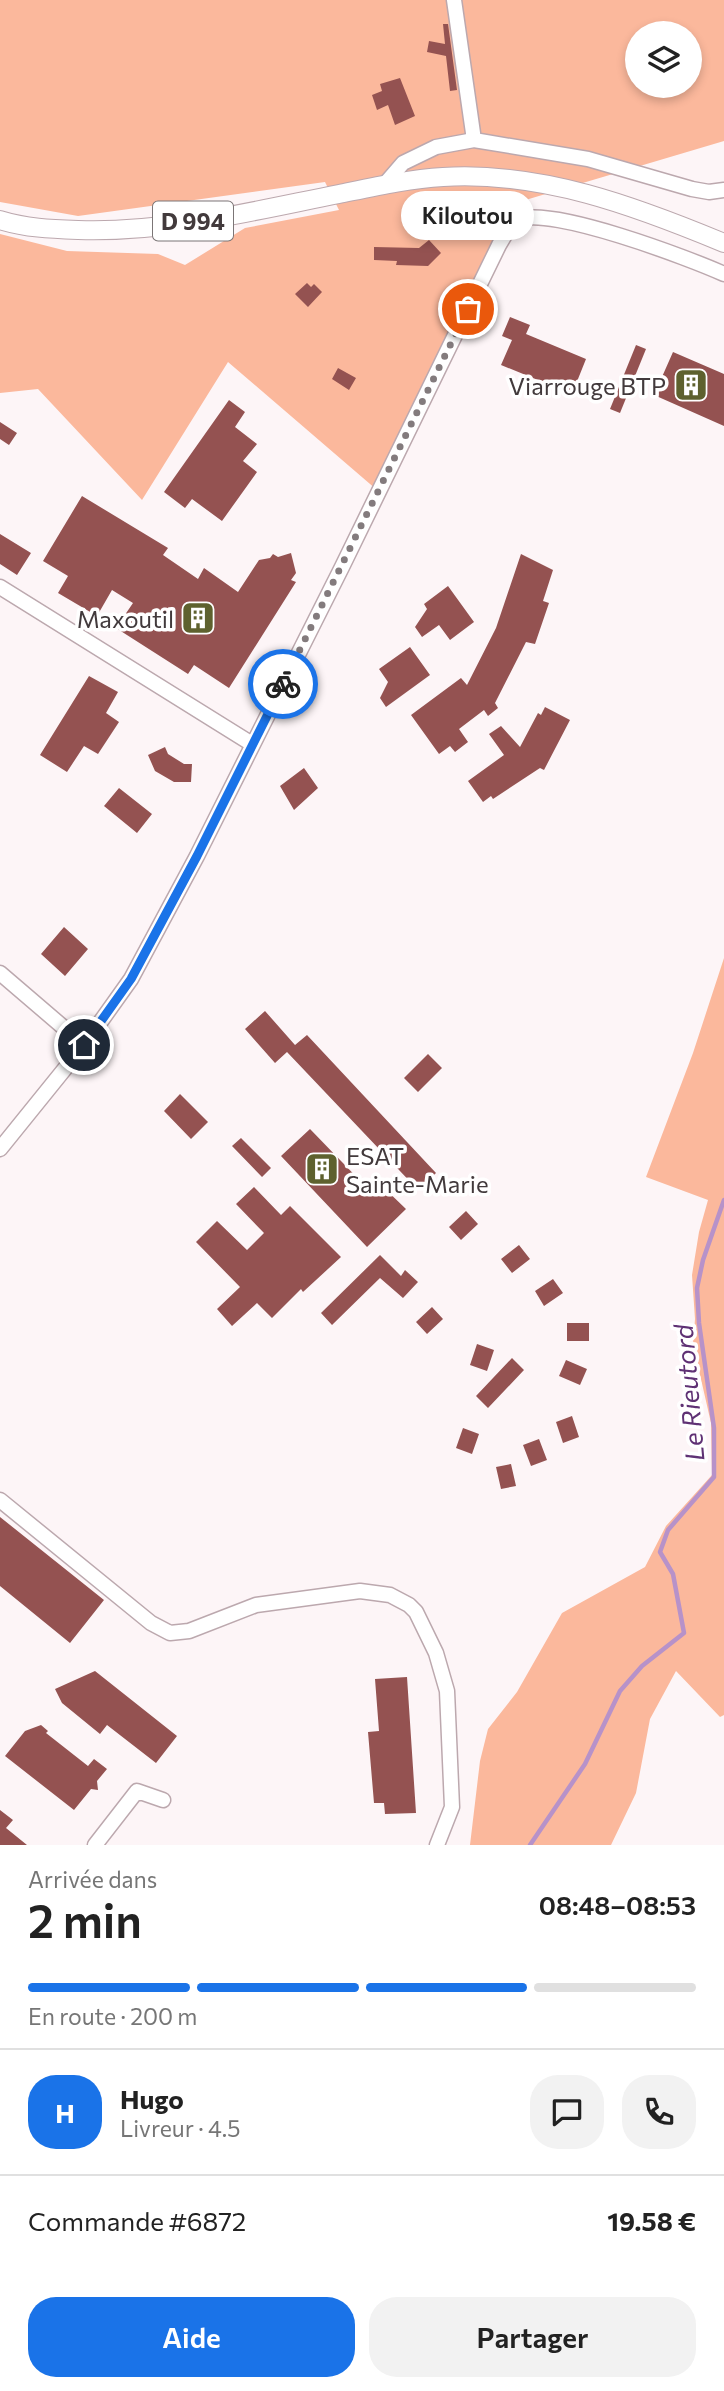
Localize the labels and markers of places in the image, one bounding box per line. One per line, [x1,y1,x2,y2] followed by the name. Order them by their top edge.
[402,190,534,239] callout: Kiloutou
[438,279,498,339] pin
[672,366,710,404] building icon: Viarrouge BTP
[509,371,666,400] place label: Viarrouge BTP
[179,599,217,637] building icon: Maxoutil
[77,604,174,633] place label: Maxoutil
[54,1015,114,1075] pin
[346,1141,489,1198] place label: ESAT Sainte-Marie
[303,1150,341,1188] building icon: ESAT Sainte-Marie

